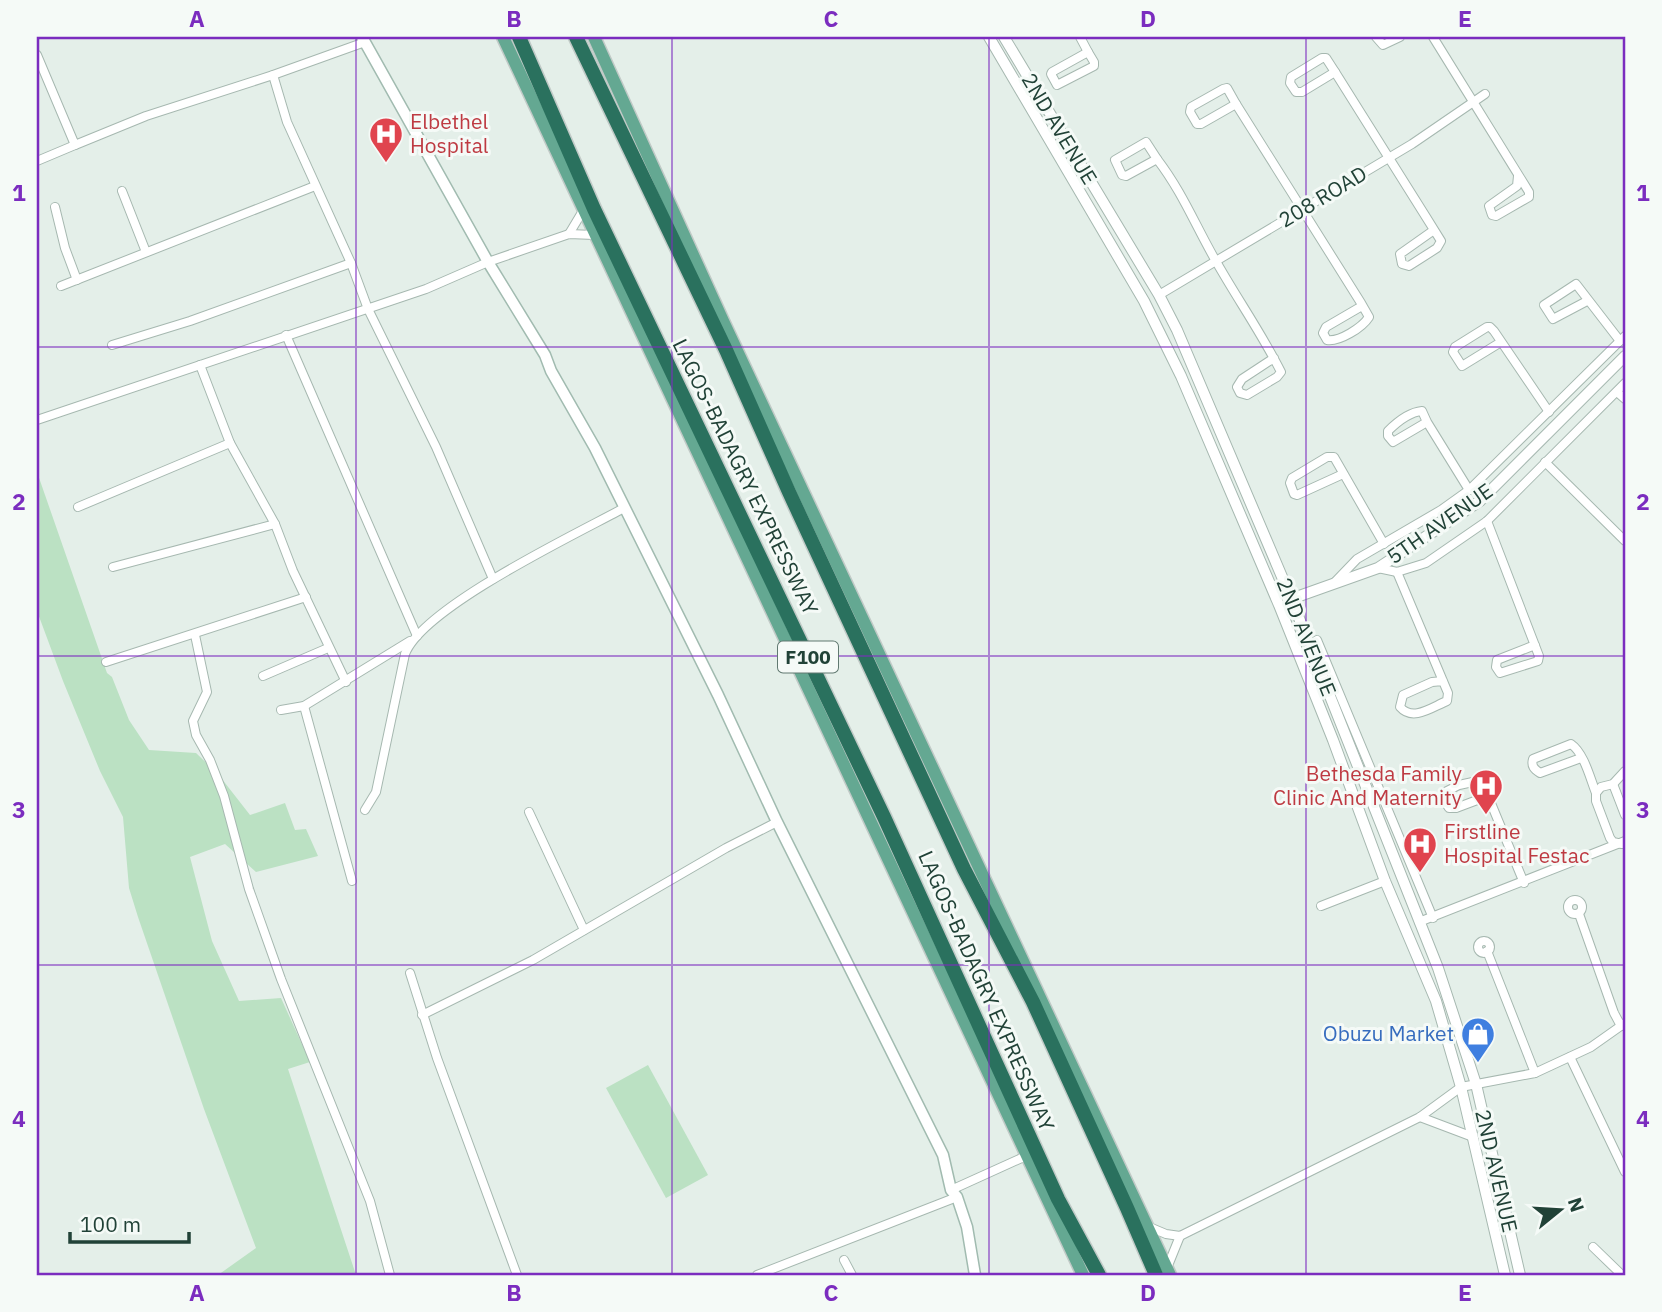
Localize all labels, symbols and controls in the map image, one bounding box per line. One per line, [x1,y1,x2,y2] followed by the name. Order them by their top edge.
[189,3,205,33] text: A
[506,3,522,33] text: B
[824,3,839,33] text: C
[1140,3,1156,33] text: D
[1458,3,1472,33] text: E
[1016,68,1104,189] street label: 2ND AVENUE
[410,107,489,159] place label: Elbethel Hospital
[367,115,405,164] hospital icon: Elbethel Hospital
[1273,159,1372,233] street label: 208 ROAD
[12,177,26,207] text: 1
[1636,177,1650,207] text: 1
[667,334,825,620] street label: LAGOS-BADAGRY EXPRESSWAY
[1381,476,1498,570] street label: 5TH AVENUE
[12,486,26,516] text: 2
[1636,486,1650,516] text: 2
[1270,573,1343,700] street label: 2ND AVENUE
[778,642,838,672] road number: F100
[1273,759,1463,811] place label: Bethesda Family Clinic And Maternity
[1467,767,1505,816] hospital icon: Bethesda Family Clinic And Maternity
[12,794,26,824] text: 3
[1636,794,1650,824] text: 3
[1444,817,1590,869] place label: Firstline Hospital Festac
[1401,825,1439,874] hospital icon: Firstline Hospital Festac
[912,846,1062,1136] street label: LAGOS-BADAGRY EXPRESSWAY
[1459,1015,1497,1064] shop icon: Obuzu Market
[1323,1019,1454,1047] place label: Obuzu Market
[12,1103,26,1133] text: 4
[1636,1103,1650,1133] text: 4
[1469,1106,1525,1235] street label: 2ND AVENUE
[1526,1176,1596,1246] north arrow
[1563,1194,1590,1215] text: N
[70,1200,189,1244] scale bar
[80,1210,141,1238] text: 100 m
[189,1277,205,1307] text: A
[506,1277,522,1307] text: B
[824,1277,839,1307] text: C
[1140,1277,1156,1307] text: D
[1458,1277,1472,1307] text: E

